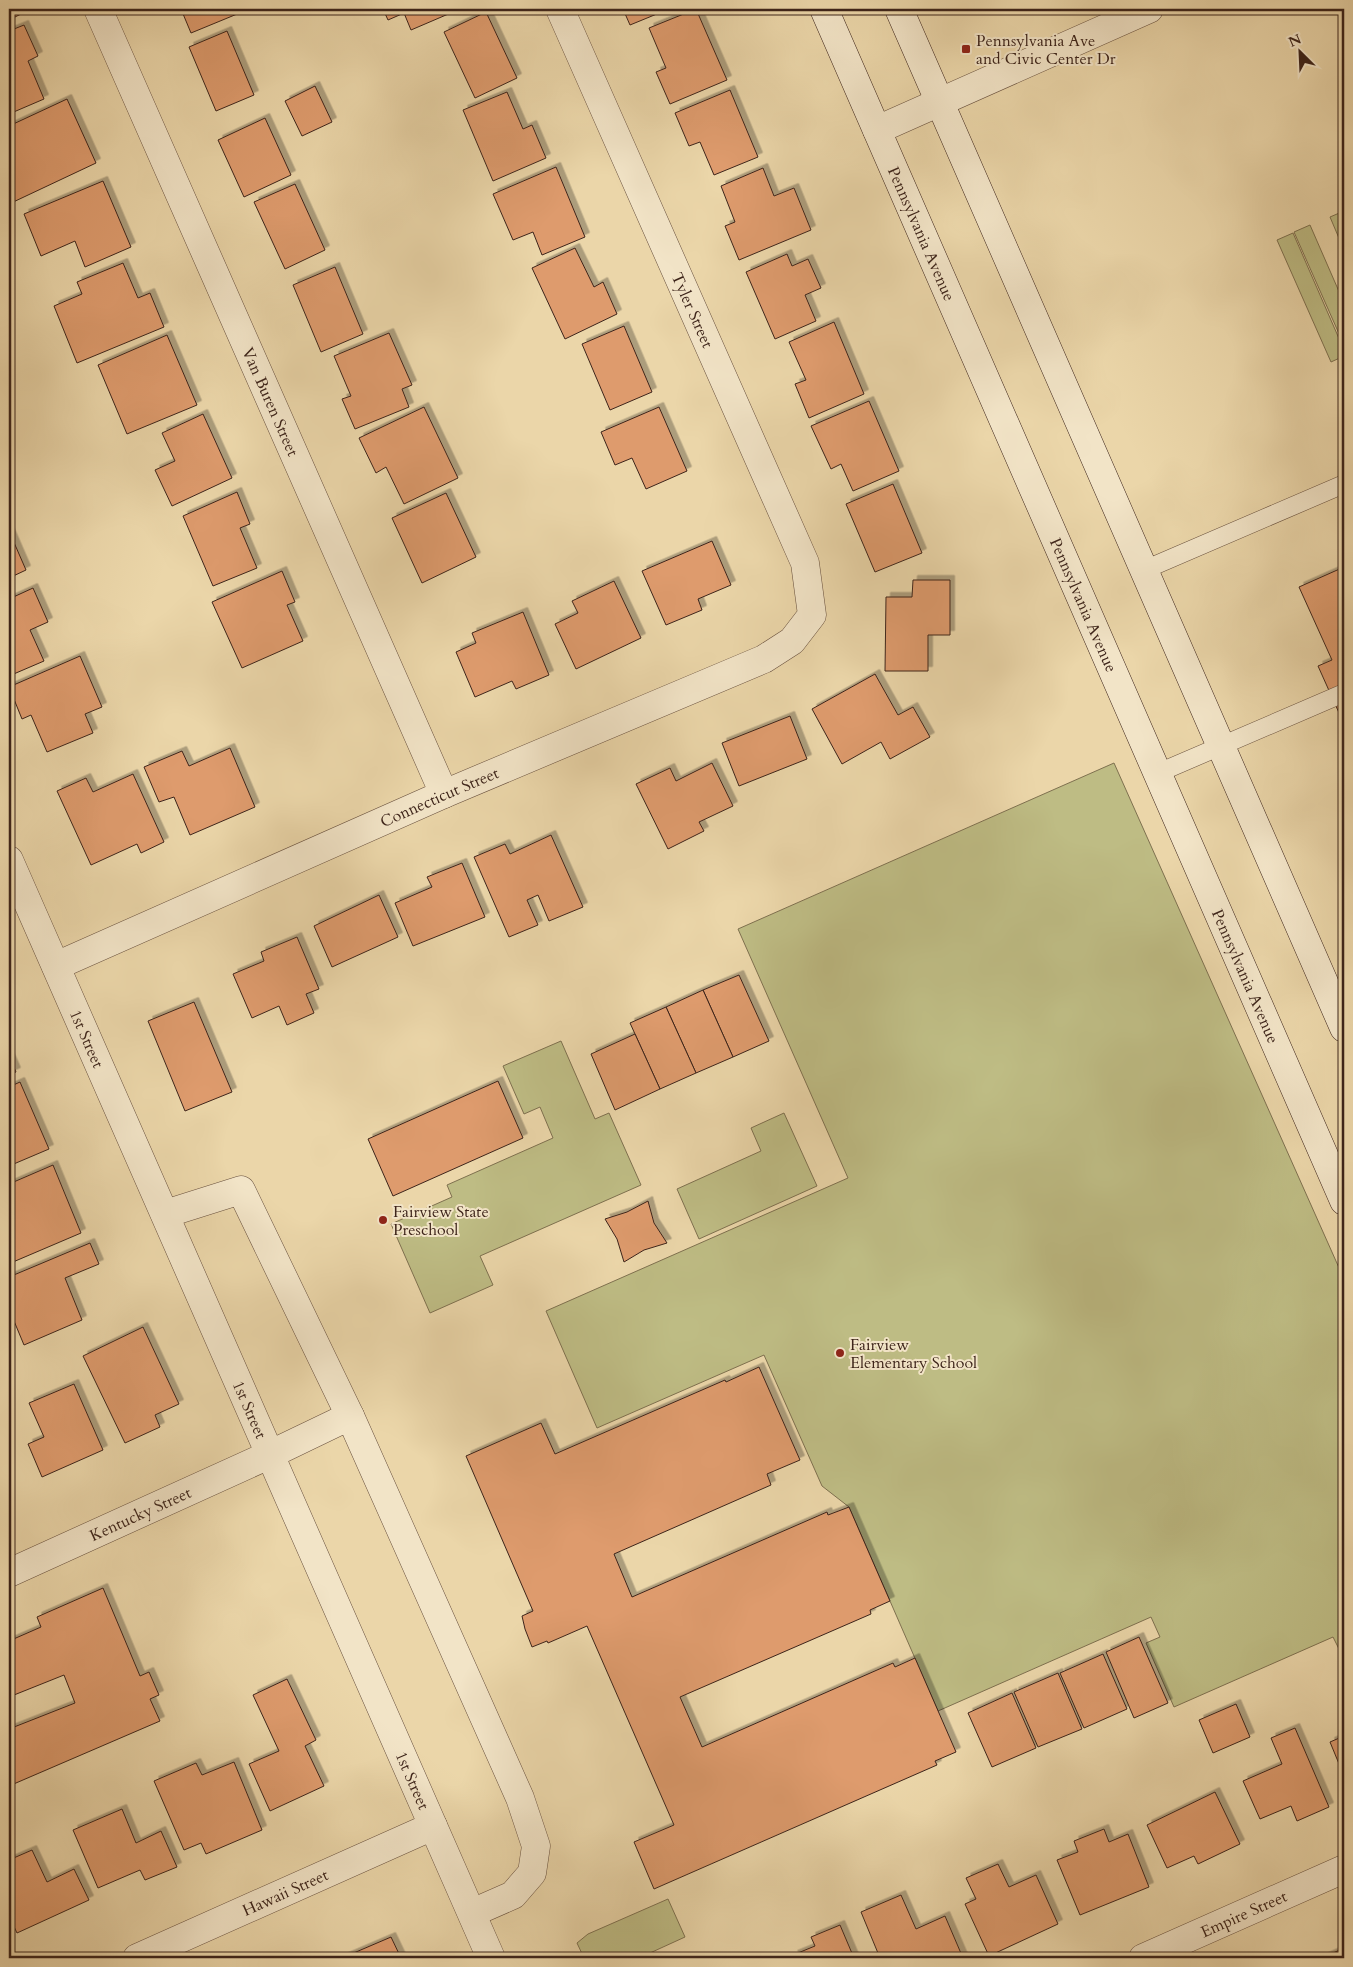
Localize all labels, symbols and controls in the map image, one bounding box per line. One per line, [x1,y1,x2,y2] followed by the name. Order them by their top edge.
[1276,28,1326,78] north arrow
[1285,29,1304,52] text: N
[976,30,1116,70] place label: Pennsylvania Ave and Civic Center Dr
[960,43,972,55] marker: Pennsylvania Ave and Civic Center Dr
[882,163,960,305] street label: Pennsylvania Avenue
[666,269,718,351] street label: Tyler Street
[237,344,304,460] street label: Van Buren Street
[1044,535,1122,676] street label: Pennsylvania Avenue
[377,762,502,833] street label: Connecticut Street
[1206,906,1284,1047] street label: Pennsylvania Avenue
[64,1006,109,1072] street label: 1st Street
[393,1201,489,1241] place label: Fairview State Preschool
[377,1214,389,1226] marker: Fairview State Preschool
[850,1334,977,1374] place label: Fairview Elementary School
[834,1347,846,1359] marker: Fairview Elementary School
[227,1377,272,1442] street label: 1st Street
[86,1482,195,1547] street label: Kentucky Street
[390,1748,434,1813] street label: 1st Street
[239,1864,332,1922] street label: Hawaii Street
[1197,1886,1291,1943] street label: Empire Street

